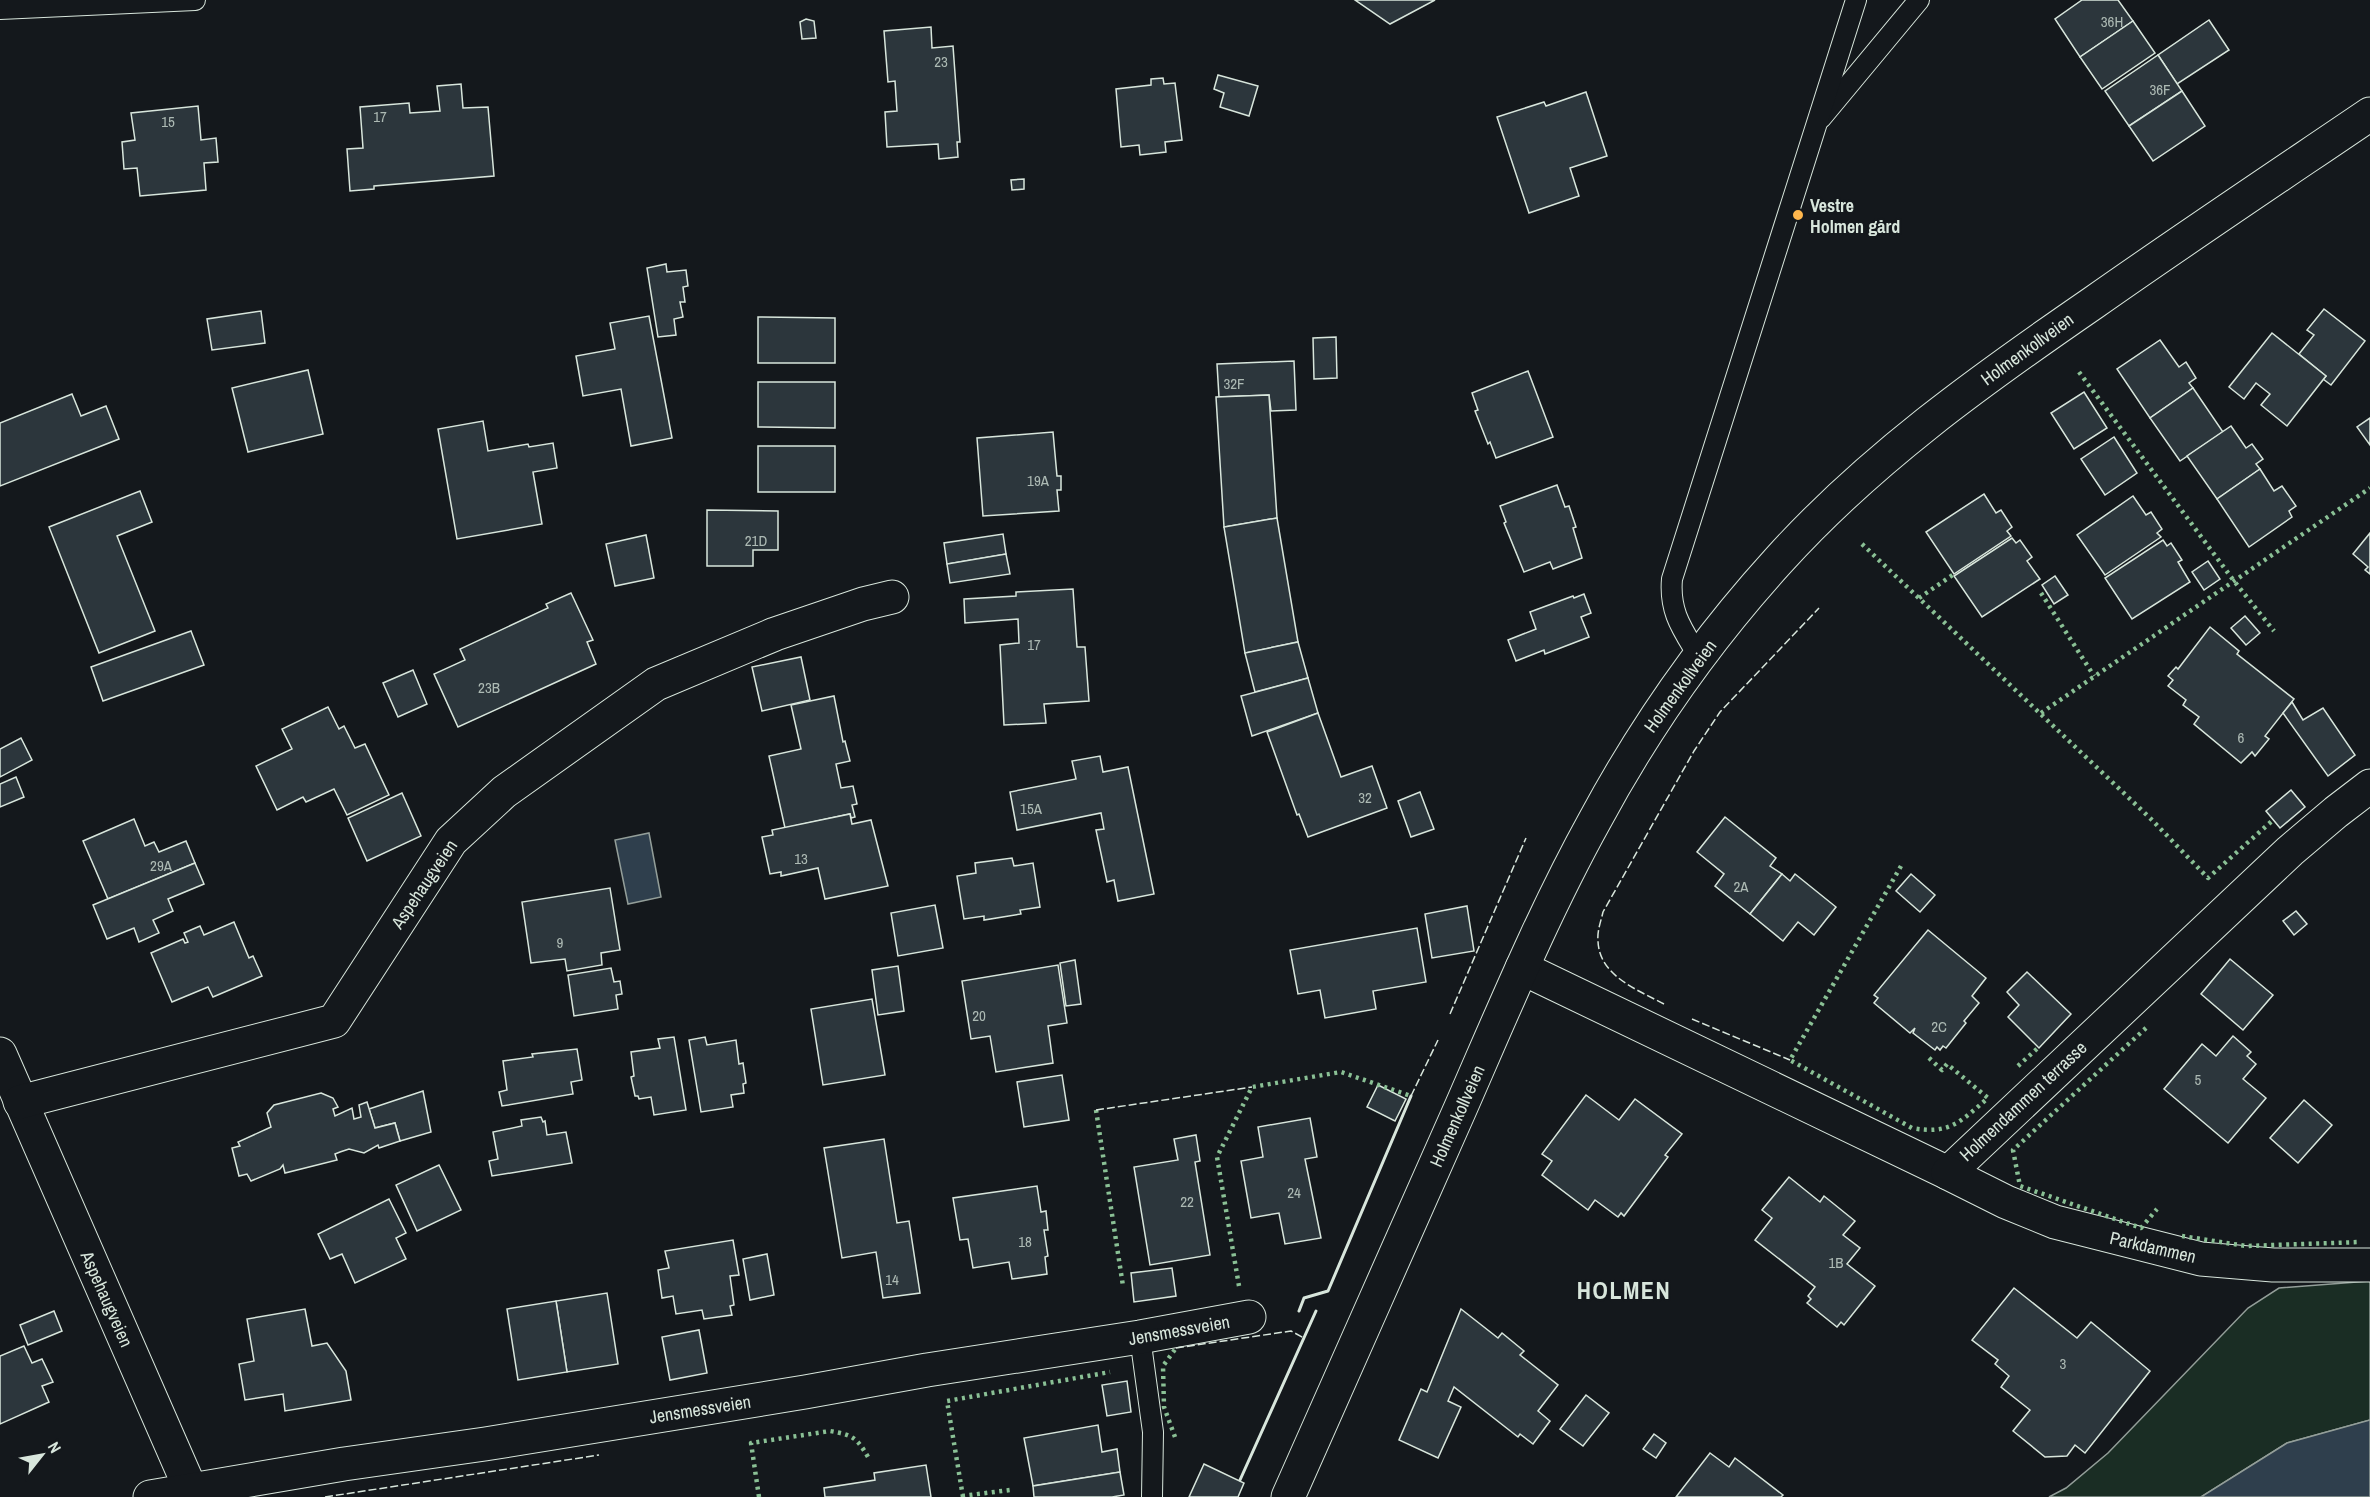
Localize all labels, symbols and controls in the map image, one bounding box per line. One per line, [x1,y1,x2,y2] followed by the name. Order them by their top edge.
[2101,11,2123,32] house number: 36H
[934,51,948,72] house number: 23
[2149,79,2171,100] house number: 36F
[373,106,387,127] house number: 17
[161,111,175,132] house number: 15
[1810,193,1900,239] place label: Vestre Holmen gård
[1791,208,1805,222] marker: Vestre Holmen gård
[1976,307,2078,391] street label: Holmenkollveien
[1223,373,1245,394] house number: 32F
[1027,470,1050,491] house number: 19A
[745,530,767,551] house number: 21D
[1027,634,1041,655] house number: 17
[1638,635,1722,737] street label: Holmenkollveien
[478,677,500,698] house number: 23B
[2238,727,2245,748] house number: 6
[1358,787,1372,808] house number: 32
[1020,798,1043,819] house number: 15A
[384,834,463,934] street label: Aspehaugveien
[794,848,808,869] house number: 13
[150,855,173,876] house number: 29A
[1733,876,1749,897] house number: 2A
[557,932,564,953] house number: 9
[972,1005,986,1026] house number: 20
[1931,1016,1947,1037] house number: 2C
[1954,1035,2092,1167] street label: Holmendammen terrasse
[1423,1061,1491,1171] street label: Holmenkollveien
[2195,1069,2202,1090] house number: 5
[1287,1182,1301,1203] house number: 24
[1180,1191,1194,1212] house number: 22
[2107,1225,2199,1269] street label: Parkdammen
[1018,1231,1032,1252] house number: 18
[74,1246,139,1351] street label: Aspehaugveien
[1828,1252,1844,1273] house number: 1B
[885,1269,899,1290] house number: 14
[1577,1274,1671,1306] district label: HOLMEN
[1126,1309,1232,1351] street label: Jensmessveien
[2060,1353,2067,1374] house number: 3
[647,1389,753,1429] street label: Jensmessveien
[12,1425,72,1485] north arrow
[43,1438,67,1457] text: N

